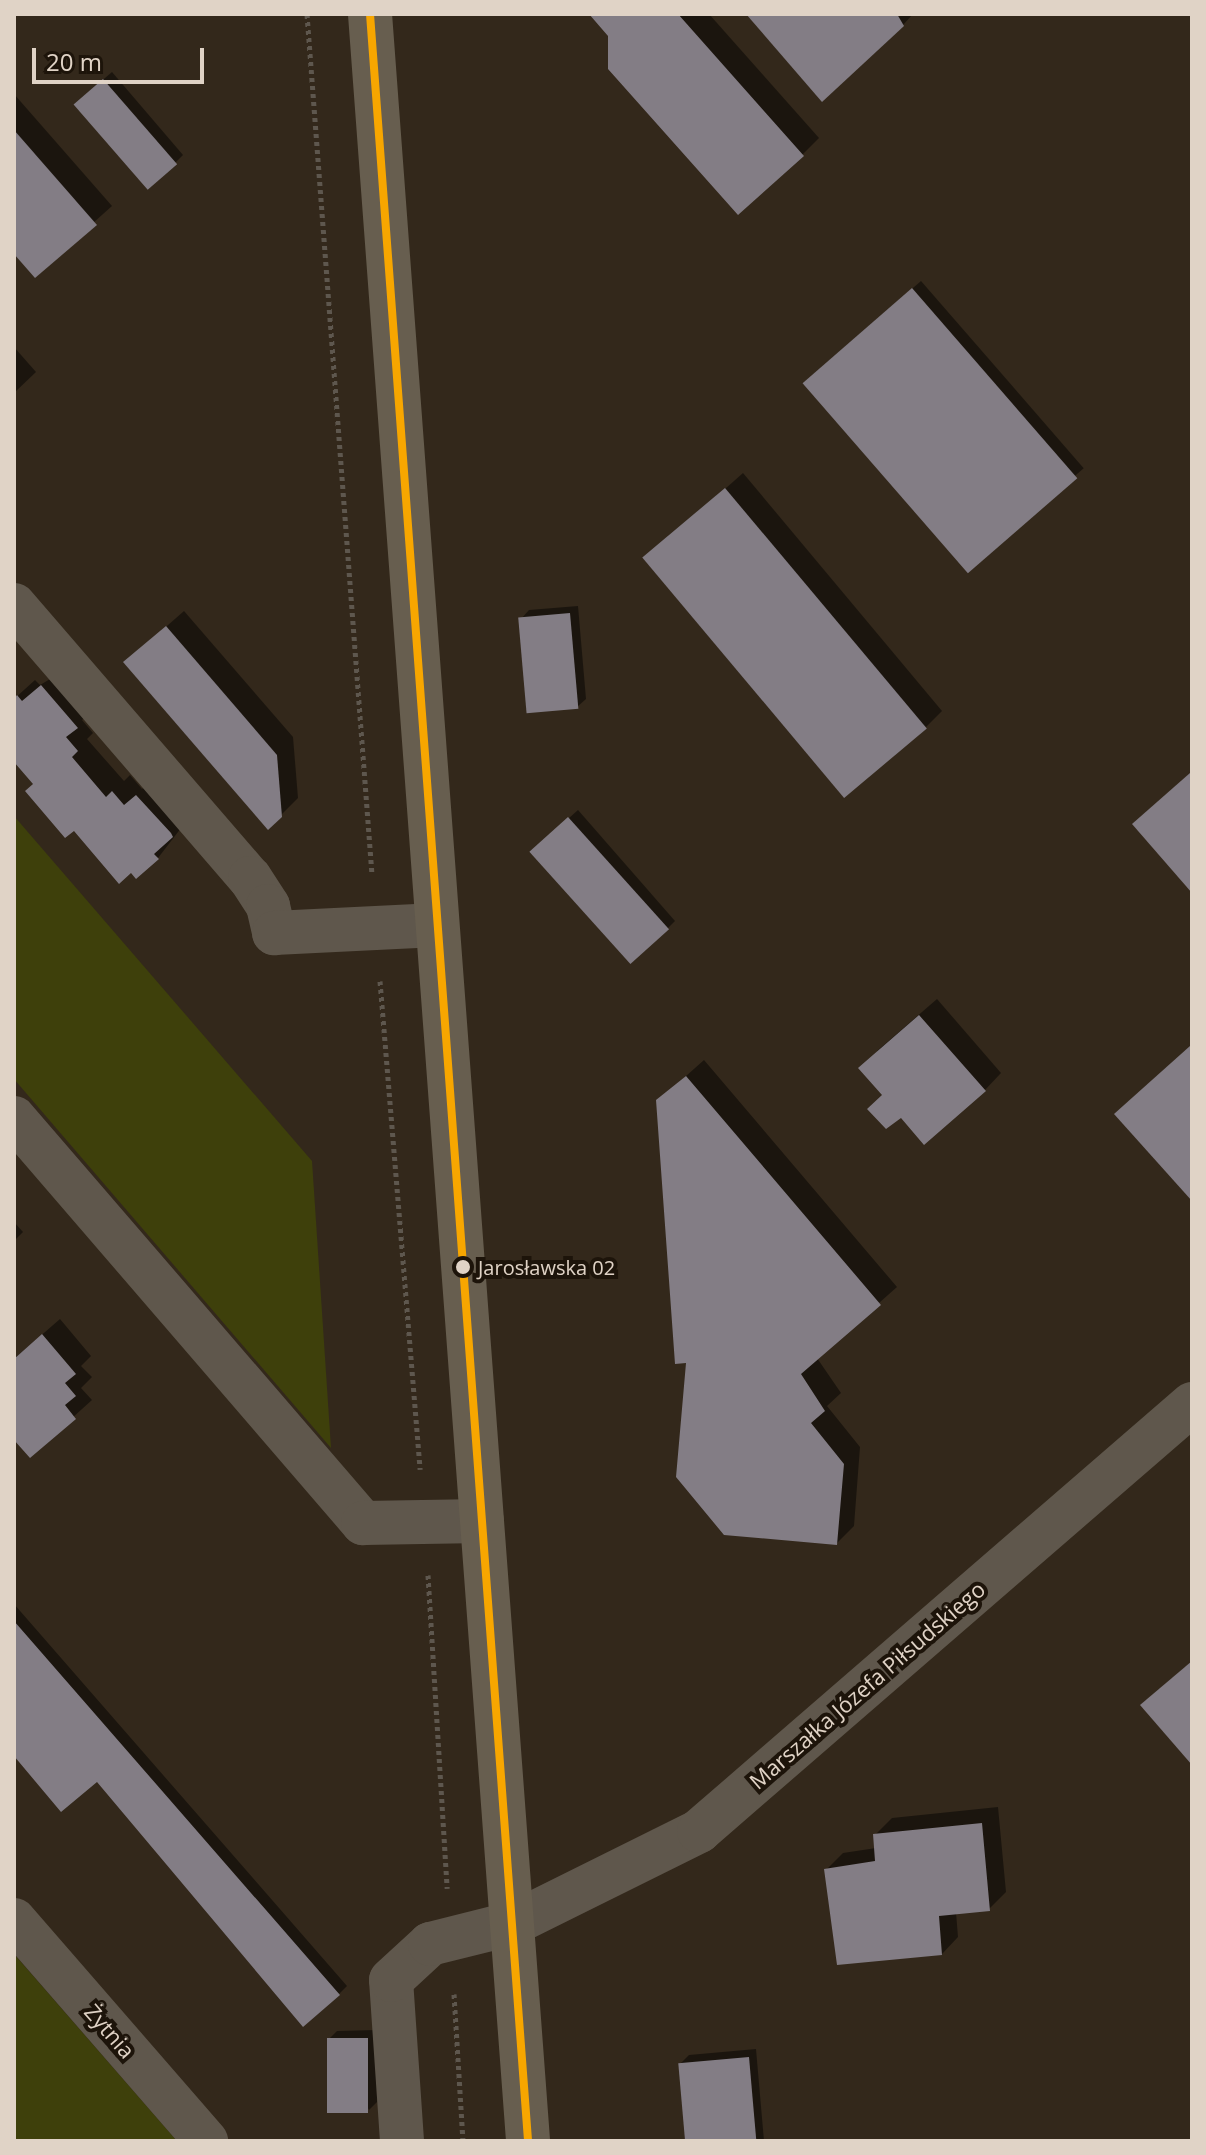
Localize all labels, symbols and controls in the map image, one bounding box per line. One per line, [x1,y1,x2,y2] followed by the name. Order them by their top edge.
[36,32,208,82] scale bar
[46,45,102,78] text: 20 m
[478,1255,615,1279] place label: Jarosławska 02
[455,1259,471,1275] marker: Jarosławska 02
[744,1576,990,1794] street label: Marszałka Józefa Piłsudskiego
[79,1999,141,2063] street label: Żytnia

